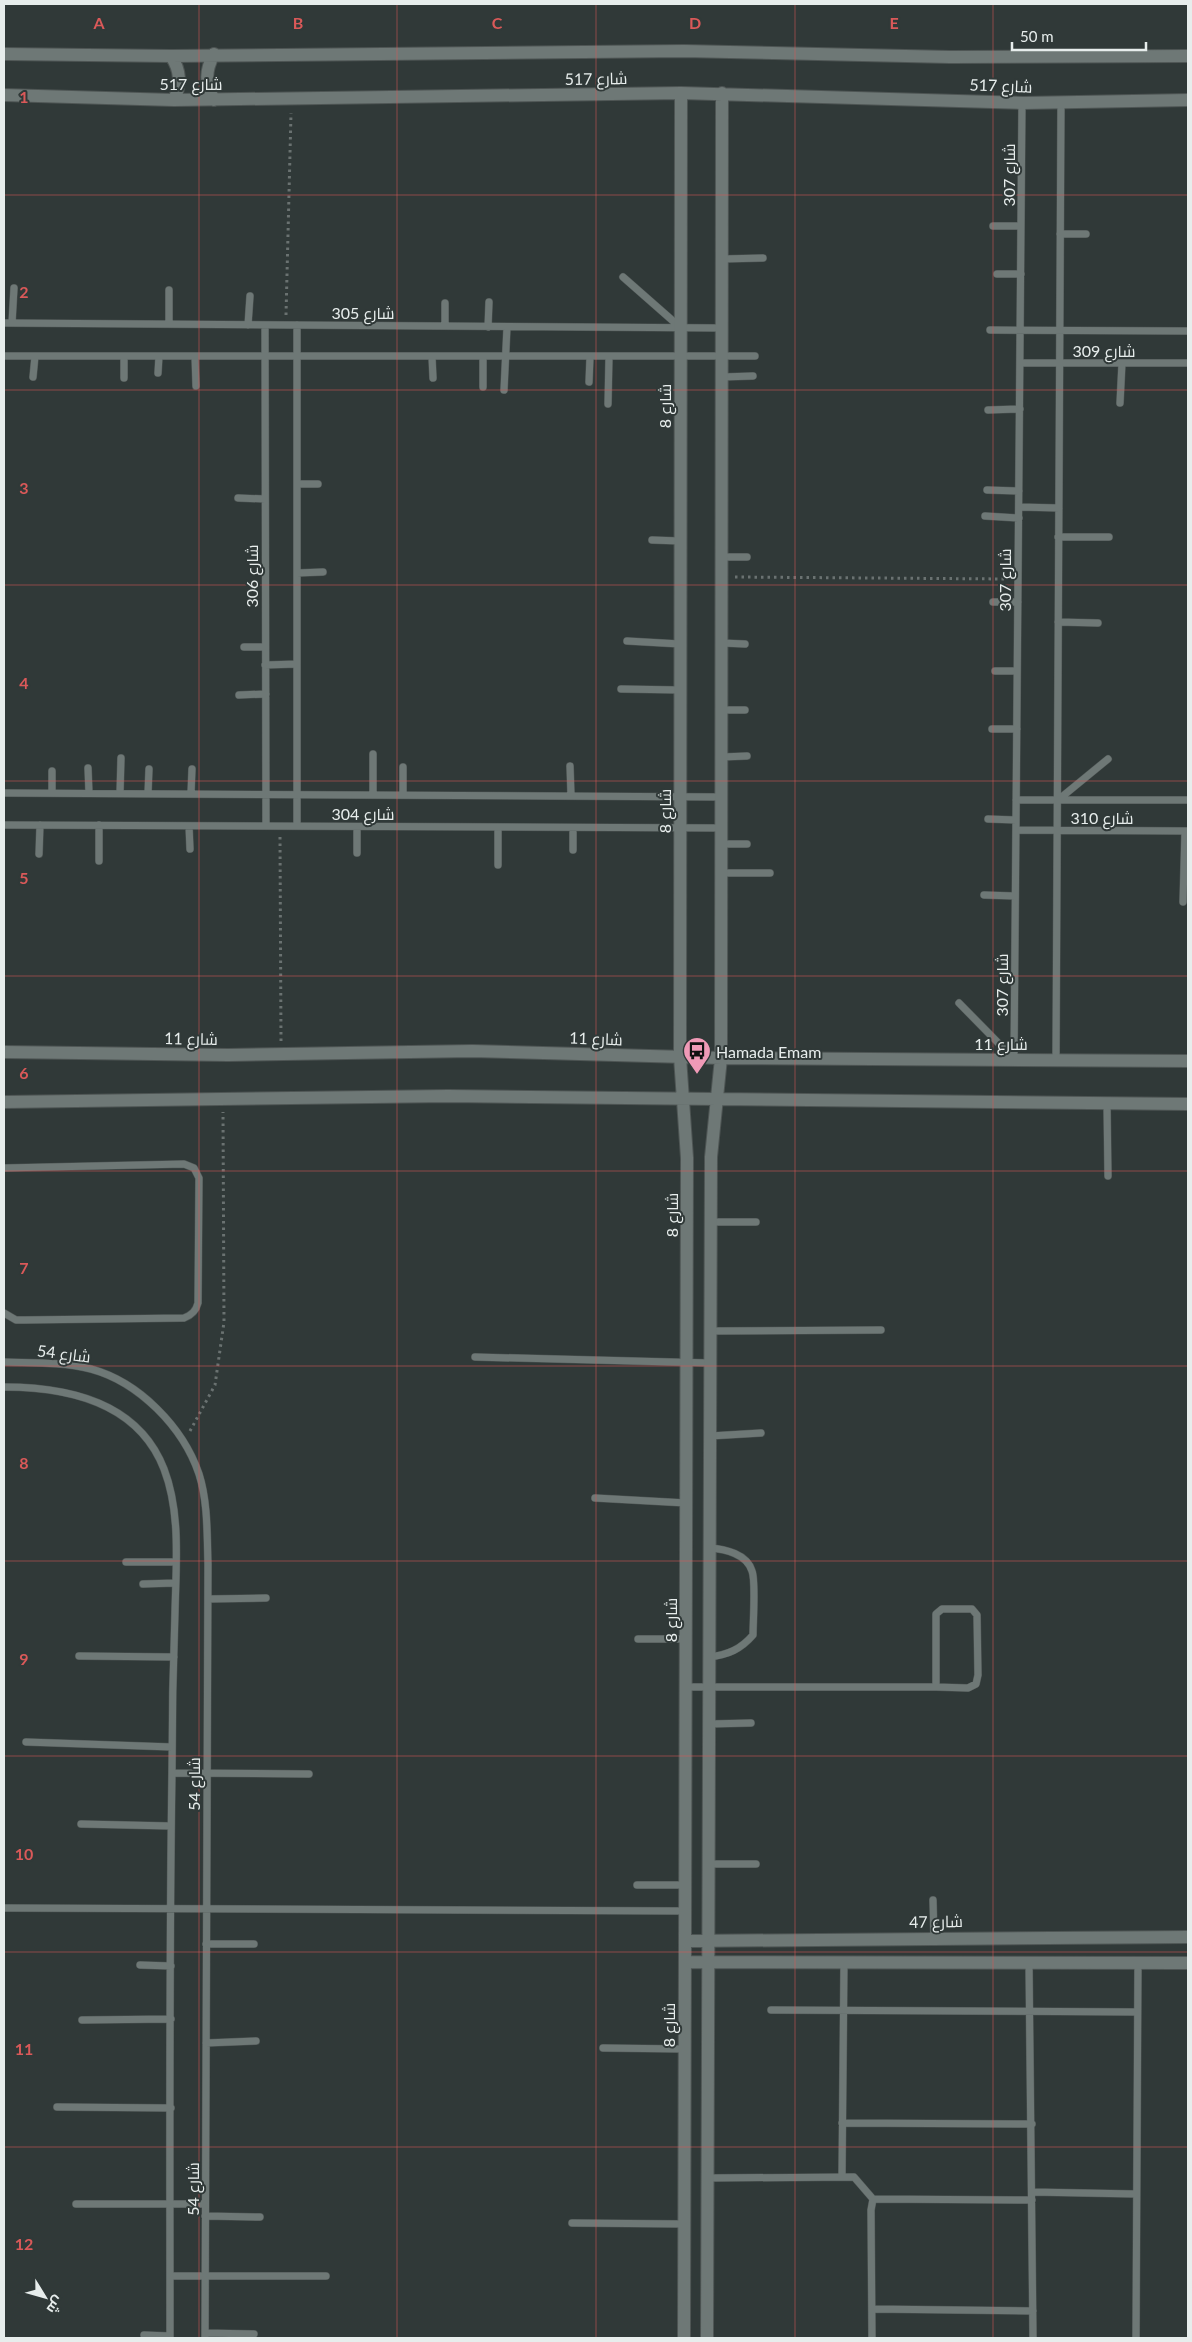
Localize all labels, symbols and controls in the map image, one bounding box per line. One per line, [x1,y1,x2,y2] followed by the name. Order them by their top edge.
[92,13,105,32] text: A
[293,13,303,32] text: B
[492,13,503,32] text: C
[689,13,701,32] text: D
[889,13,899,32] text: E
[1012,20,1146,52] scale bar
[1020,27,1054,45] text: 50 m
[564,68,628,91] street label: شارع 517
[160,74,222,96] street label: شارع 517
[969,74,1033,99] street label: شارع 517
[19,87,29,106] text: 1
[999,144,1021,206] street label: شارع 307
[19,282,29,301] text: 2
[332,303,394,325] street label: شارع 305
[1073,341,1135,363] street label: شارع 309
[655,384,677,428] street label: شارع 8
[19,478,29,497] text: 3
[242,545,264,607] street label: شارع 306
[995,549,1017,611] street label: شارع 307
[19,673,29,692] text: 4
[655,789,677,833] street label: شارع 8
[332,804,394,826] street label: شارع 304
[1071,808,1133,830] street label: شارع 310
[19,868,29,887] text: 5
[992,954,1014,1016] street label: شارع 307
[164,1028,218,1051] street label: شارع 11
[569,1028,623,1051] street label: شارع 11
[974,1034,1028,1056] street label: شارع 11
[682,1036,712,1075] bus stop icon: Hamada Emam
[716,1042,821,1061] place label: Hamada Emam
[19,1063,29,1082] text: 6
[662,1193,684,1237] street label: شارع 8
[19,1258,29,1277] text: 7
[36,1340,92,1369] street label: شارع 54
[19,1453,29,1472] text: 8
[661,1598,683,1642] street label: شارع 8
[19,1649,29,1668] text: 9
[184,1757,206,1811] street label: شارع 54
[15,1844,33,1863] text: 10
[909,1911,963,1934] street label: شارع 47
[659,2003,681,2047] street label: شارع 8
[15,2039,33,2058] text: 11
[183,2162,205,2216] street label: شارع 54
[15,2234,33,2253] text: 12
[20,2272,70,2322] north arrow
[43,2292,68,2317] text: ش

